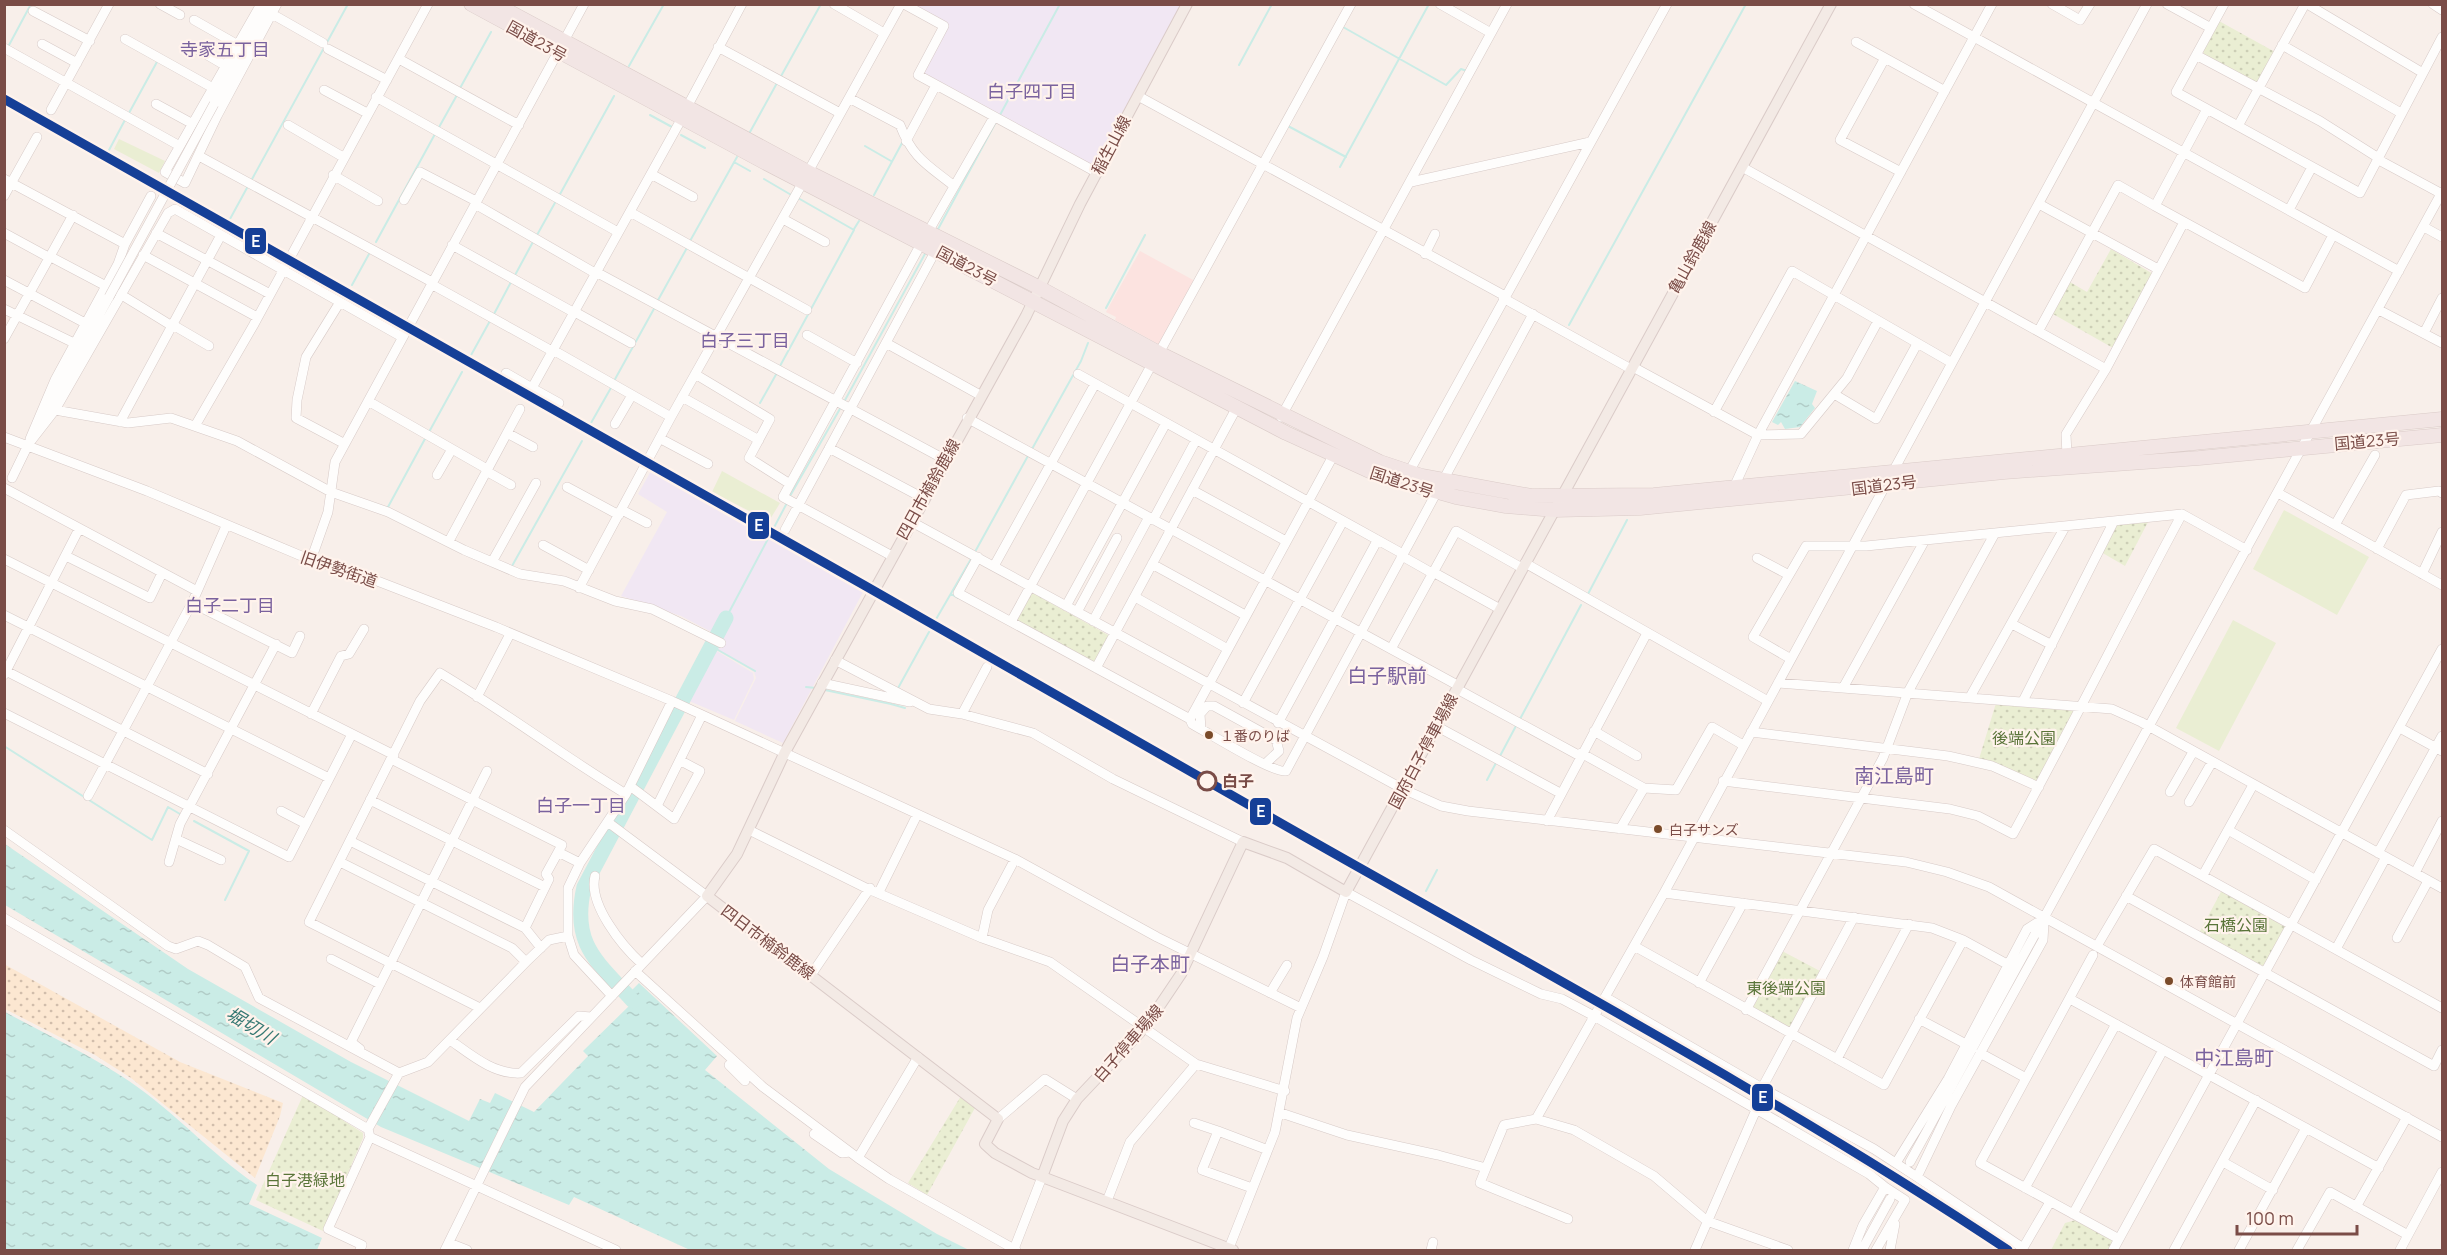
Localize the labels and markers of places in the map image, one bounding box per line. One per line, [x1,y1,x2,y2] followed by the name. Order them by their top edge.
[1220,726,1290,745] place label: １番のりば
[1203,729,1215,741] marker: １番のりば
[1222,770,1254,792] place label: 白子
[1197,771,1217,791] marker: 白子
[1669,820,1739,839] place label: 白子サンズ
[1652,823,1664,835] marker: 白子サンズ
[2180,972,2236,991] place label: 体育館前
[2163,975,2175,987] marker: 体育館前

